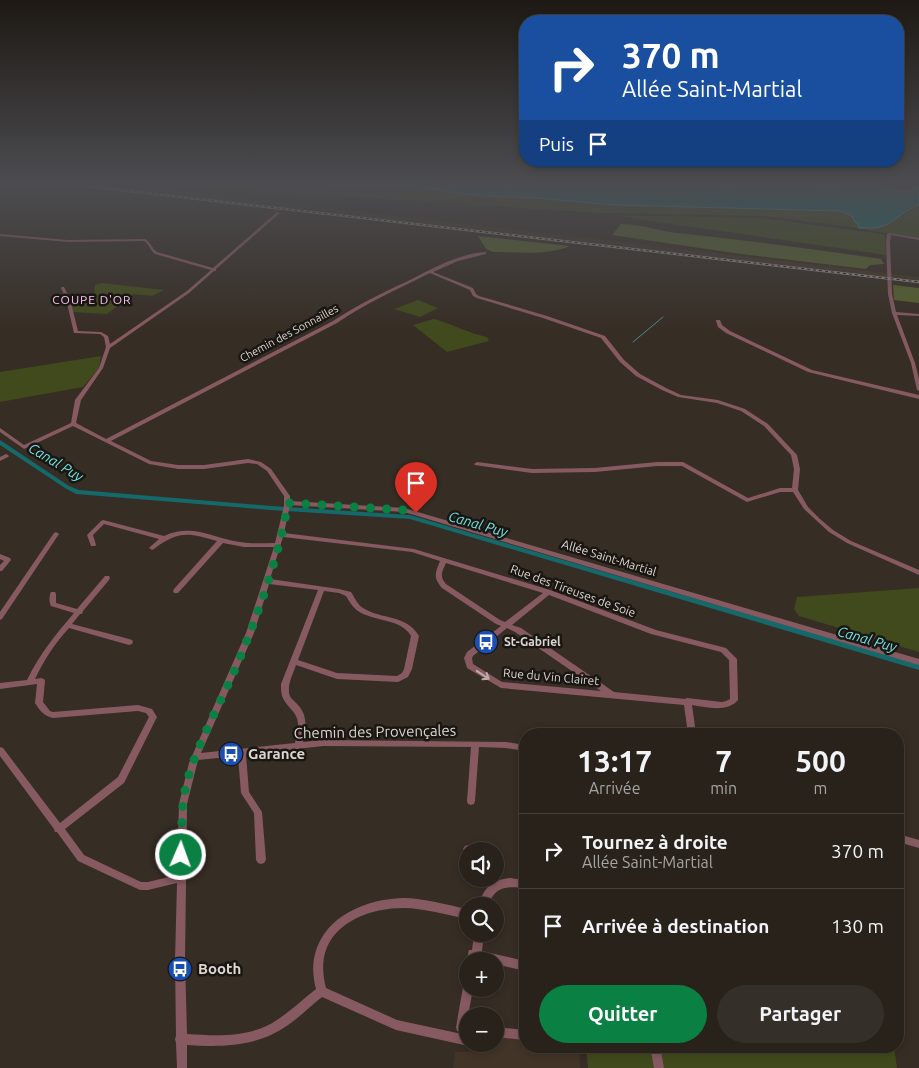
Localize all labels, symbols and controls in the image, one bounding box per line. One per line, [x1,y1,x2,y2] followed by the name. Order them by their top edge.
[539,35,604,100] icon: right
[622,35,720,75] text: 370 m
[622,76,802,101] text: Allée Saint-Martial
[584,130,612,158] icon: arrive
[539,133,574,155] text: Puis
[52,293,132,306] district label: COUPE D'OR
[238,302,340,364] street label: Chemin des Sonnailles
[26,439,87,485] water label: Canal Puy
[395,462,437,513] pin
[402,469,430,497] icon: arrive
[447,508,510,540] water label: Canal Puy
[560,537,658,578] street label: Allée Saint-Martial
[509,562,638,619] street label: Rue des Tireuses de Soie
[836,623,899,655] water label: Canal Puy
[473,629,499,655] bus stop icon: St-Gabriel
[504,635,561,648] place label: St-Gabriel
[502,666,600,687] street label: Rue du Vin Clairet
[476,671,490,681] one-way arrow
[294,722,456,741] street label: Chemin des Provençales
[218,741,244,767] bus stop icon: Garance
[577,744,652,778] text: 13:17
[715,744,732,778] text: 7
[795,744,846,778] text: 500
[248,745,305,762] place label: Garance
[589,779,641,797] text: Arrivée
[710,779,737,797] text: min
[814,779,827,797] text: m
[154,828,206,880] position arrow
[582,831,728,853] text: Tournez à droite
[539,837,567,865] icon: right
[831,840,884,862] text: 370 m
[459,842,504,1052] map controls
[459,842,504,887] button: sound
[582,853,713,871] text: Allée Saint-Martial
[459,897,504,942] button: search
[539,912,567,940] icon: arrive
[582,915,769,937] text: Arrivée à destination
[831,915,884,937] text: 130 m
[459,952,504,997] button: +
[167,956,193,982] bus stop icon: Booth
[198,960,241,977] place label: Booth
[539,985,707,1043] button: Quitter
[717,985,884,1043] button: Partager
[459,1007,504,1052] button: −

